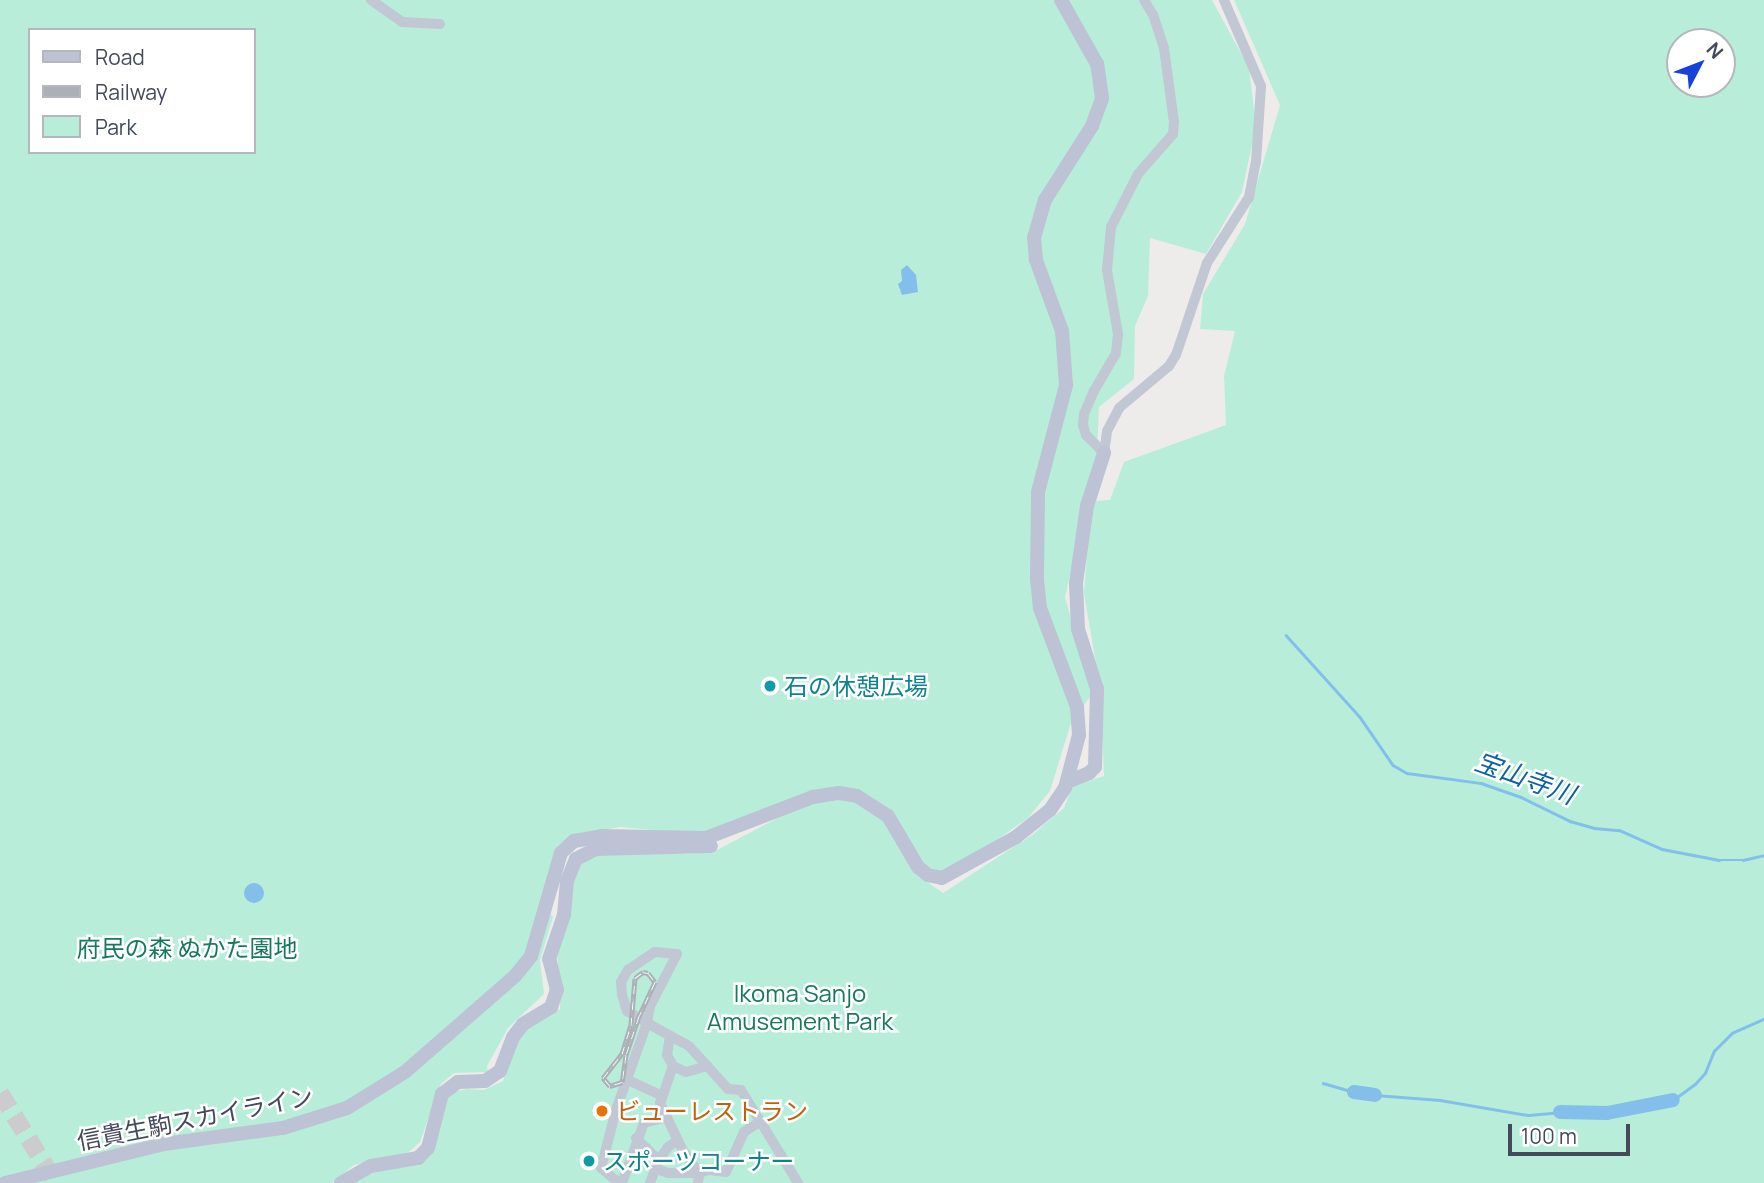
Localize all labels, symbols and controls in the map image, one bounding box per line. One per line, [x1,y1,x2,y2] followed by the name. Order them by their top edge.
[28,28,256,154] legend
[1666,28,1736,98] north arrow
[1701,37,1729,64] text: N
[95,43,145,71] text: Road
[95,78,167,106] text: Railway
[95,113,137,141] text: Park
[784,672,928,700] place label: 石の休憩広場
[762,678,778,694] marker: 石の休憩広場
[1471,746,1579,810] water label: 宝山寺川
[77,934,297,962] park label: 府民の森 ぬかた園地
[707,979,893,1035] park label: Ikoma Sanjo Amusement Park
[74,1081,316,1155] street label: 信貴生駒スカイライン
[616,1097,808,1125] place label: ビューレストラン
[594,1103,610,1119] marker: ビューレストラン
[1512,1110,1634,1154] scale bar
[1521,1122,1577,1150] text: 100 m
[603,1147,795,1175] place label: スポーツコーナー
[581,1153,597,1169] marker: スポーツコーナー

